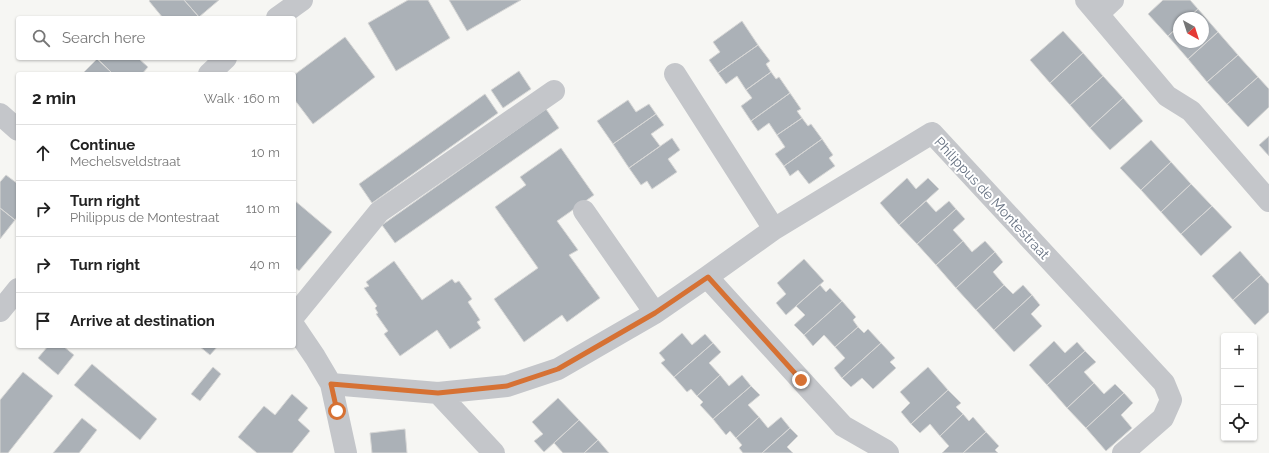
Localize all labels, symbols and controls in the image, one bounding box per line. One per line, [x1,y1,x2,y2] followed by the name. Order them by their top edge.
[1173,12,1209,48] north arrow
[16,16,296,60] search box
[30,27,52,49] icon: search
[62,29,145,47] text: Search here
[32,88,76,108] text: 2 min
[204,91,280,106] text: Walk · 160 m
[931,134,1053,262] street label: Philippus de Montestraat
[70,136,135,154] text: Continue
[32,142,54,164] icon: ahead
[251,145,280,160] text: 10 m
[70,154,181,169] text: Mechelsveldstraat
[70,192,140,210] text: Turn right
[32,198,54,220] icon: right
[246,201,280,216] text: 110 m
[70,210,219,225] text: Philippus de Montestraat
[32,254,54,276] icon: right
[70,256,140,274] text: Turn right
[250,257,280,272] text: 40 m
[32,310,54,332] icon: arrive
[70,312,215,330] text: Arrive at destination
[1221,333,1257,441] map controls
[1221,333,1257,369] button: +
[1221,369,1257,405] button: −
[792,371,810,389] route end
[328,402,346,420] route start
[1221,405,1257,441] button: locate

